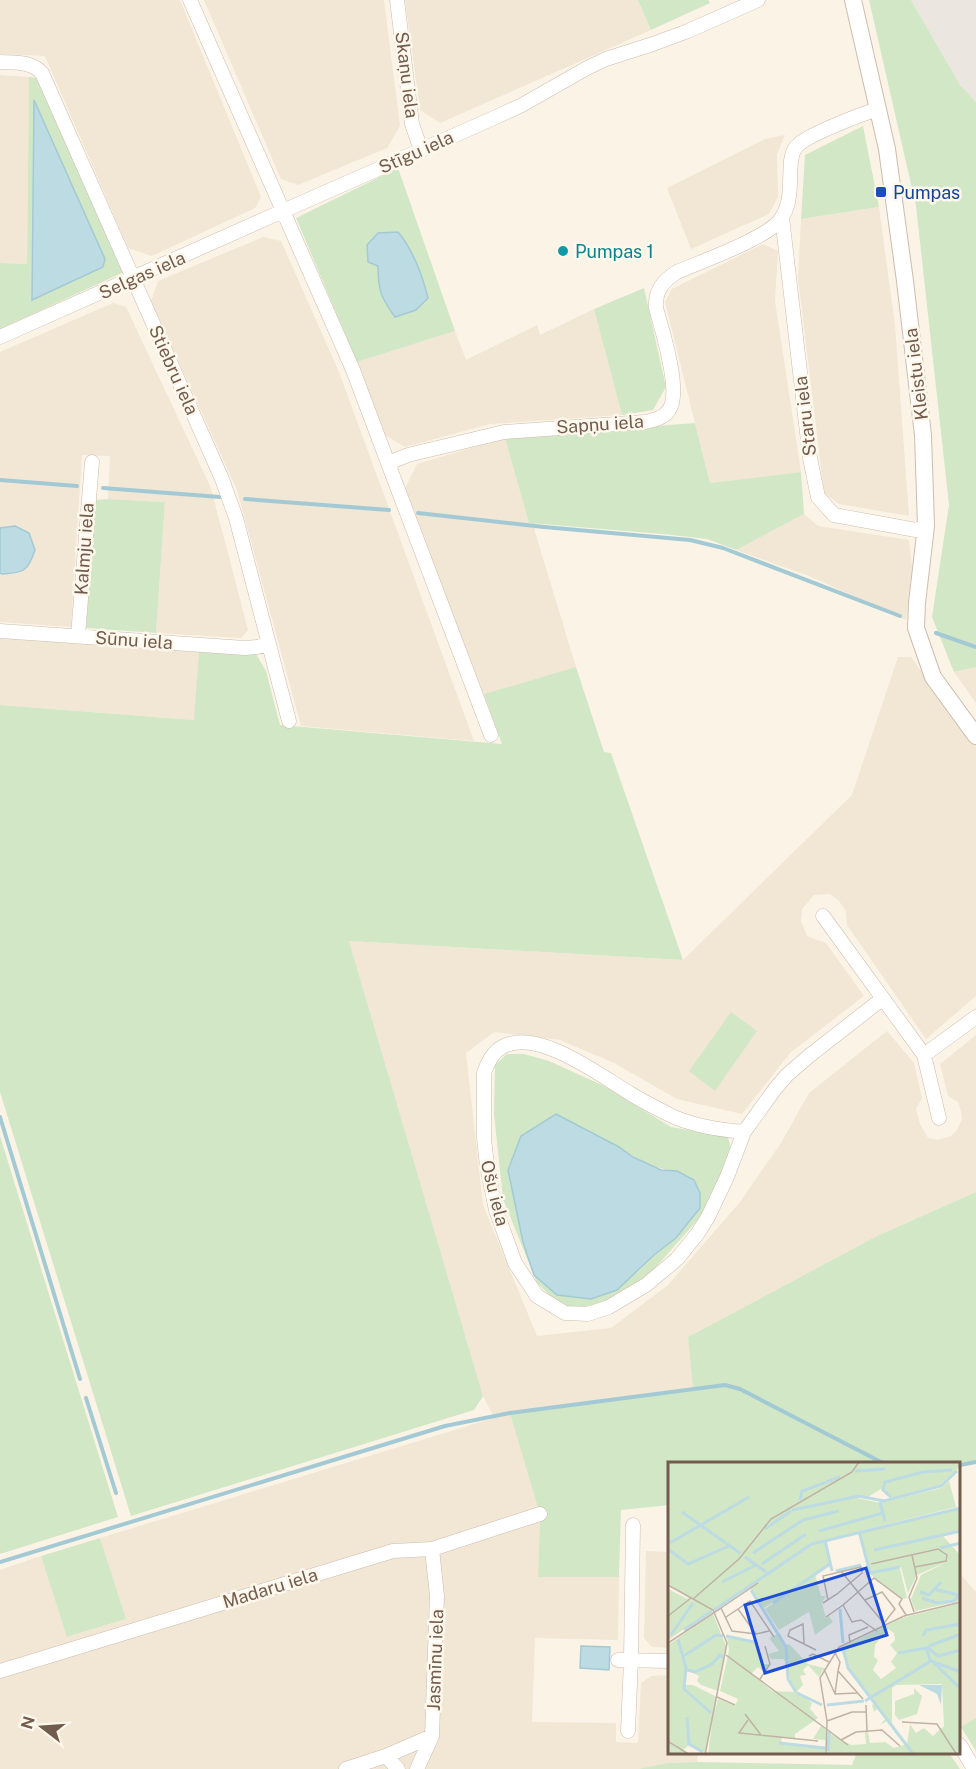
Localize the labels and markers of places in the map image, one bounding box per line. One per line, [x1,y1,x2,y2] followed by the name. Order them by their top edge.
[893,182,960,203] place label: Pumpas
[874,185,888,199] marker: Pumpas
[575,241,654,262] place label: Pumpas 1
[556,244,570,258] marker: Pumpas 1

